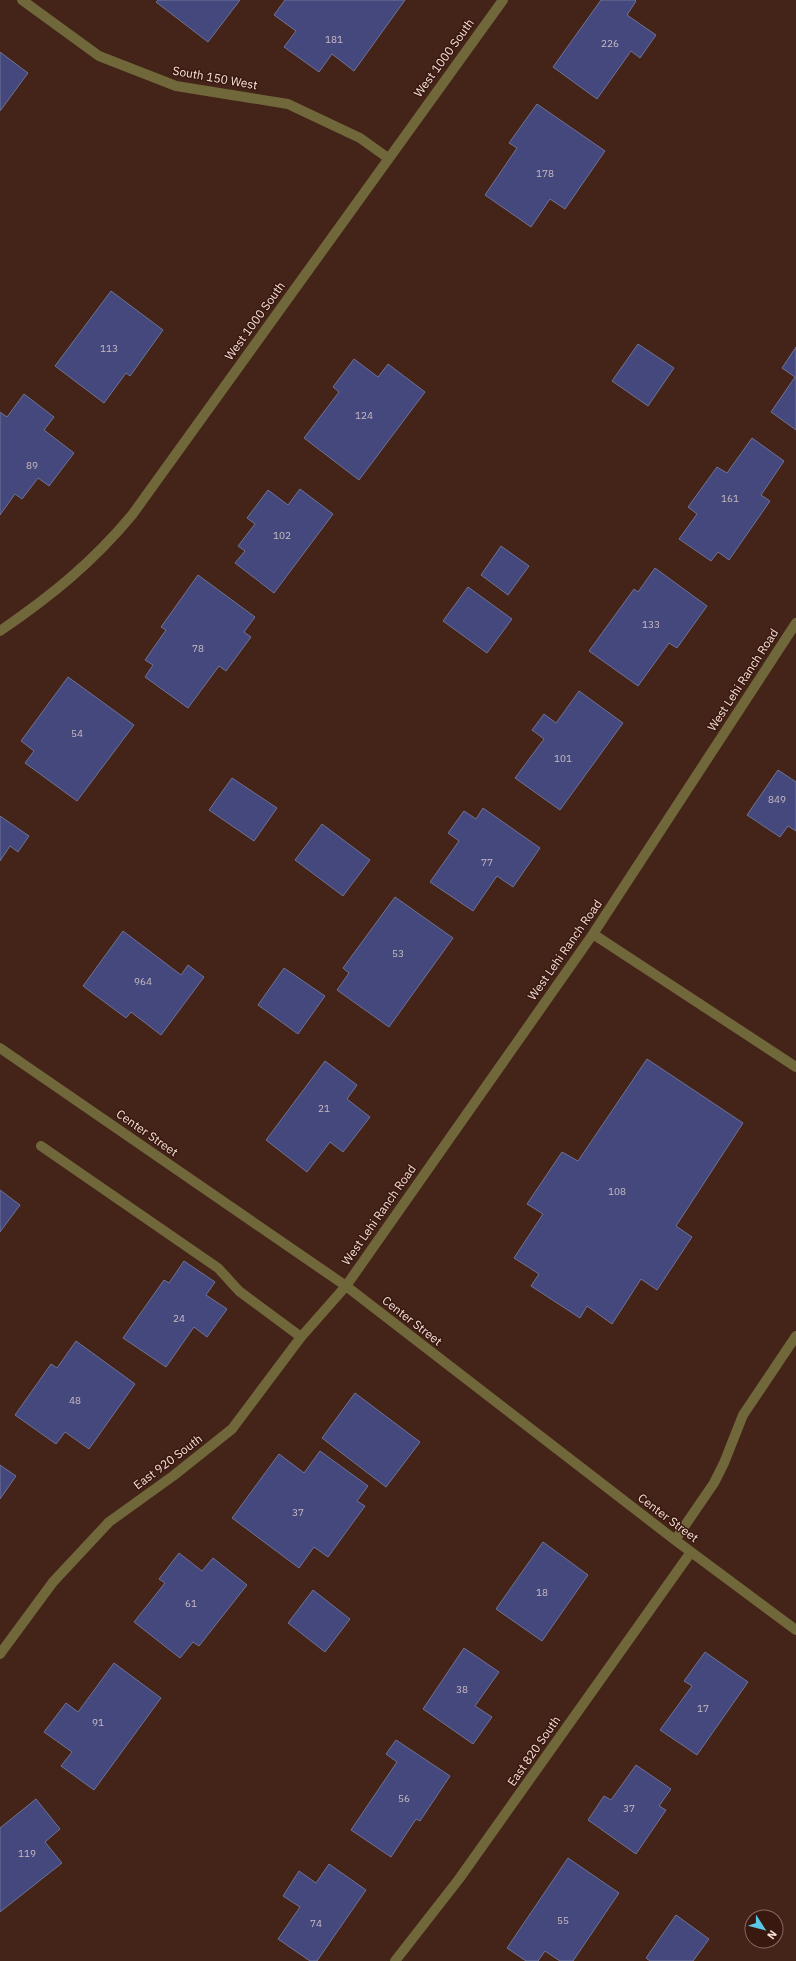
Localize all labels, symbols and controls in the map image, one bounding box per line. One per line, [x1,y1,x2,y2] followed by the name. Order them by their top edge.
[410,16,477,100] street label: West 1000 South
[325,33,343,46] house number: 181
[601,37,619,50] house number: 226
[171,63,259,92] street label: South 150 West
[536,167,554,180] house number: 178
[221,279,288,363] street label: West 1000 South
[100,342,118,355] house number: 113
[355,409,373,422] house number: 124
[26,459,38,472] house number: 89
[721,492,739,505] house number: 161
[273,529,291,542] house number: 102
[642,618,660,631] house number: 133
[704,626,781,734] street label: West Lehi Ranch Road
[192,642,204,655] house number: 78
[71,727,83,740] house number: 54
[554,752,572,765] house number: 101
[768,793,786,806] house number: 849
[481,856,493,869] house number: 77
[524,897,605,1003] street label: West Lehi Ranch Road
[392,947,404,960] house number: 53
[134,975,152,988] house number: 964
[318,1102,330,1115] house number: 21
[114,1106,181,1159] street label: Center Street
[338,1162,419,1268] street label: West Lehi Ranch Road
[608,1185,626,1198] house number: 108
[379,1293,445,1349] street label: Center Street
[173,1312,185,1325] house number: 24
[69,1394,81,1407] house number: 48
[130,1431,205,1492] street label: East 920 South
[635,1490,701,1545] street label: Center Street
[292,1506,304,1519] house number: 37
[536,1586,548,1599] house number: 18
[185,1597,197,1610] house number: 61
[456,1683,468,1696] house number: 38
[697,1702,709,1715] house number: 17
[504,1713,563,1789] street label: East 820 South
[92,1716,104,1729] house number: 91
[398,1792,410,1805] house number: 56
[623,1802,635,1815] house number: 37
[18,1847,36,1860] house number: 119
[744,1909,784,1949] north arrow
[557,1914,569,1927] house number: 55
[310,1917,322,1930] house number: 74
[764,1928,780,1942] text: N

